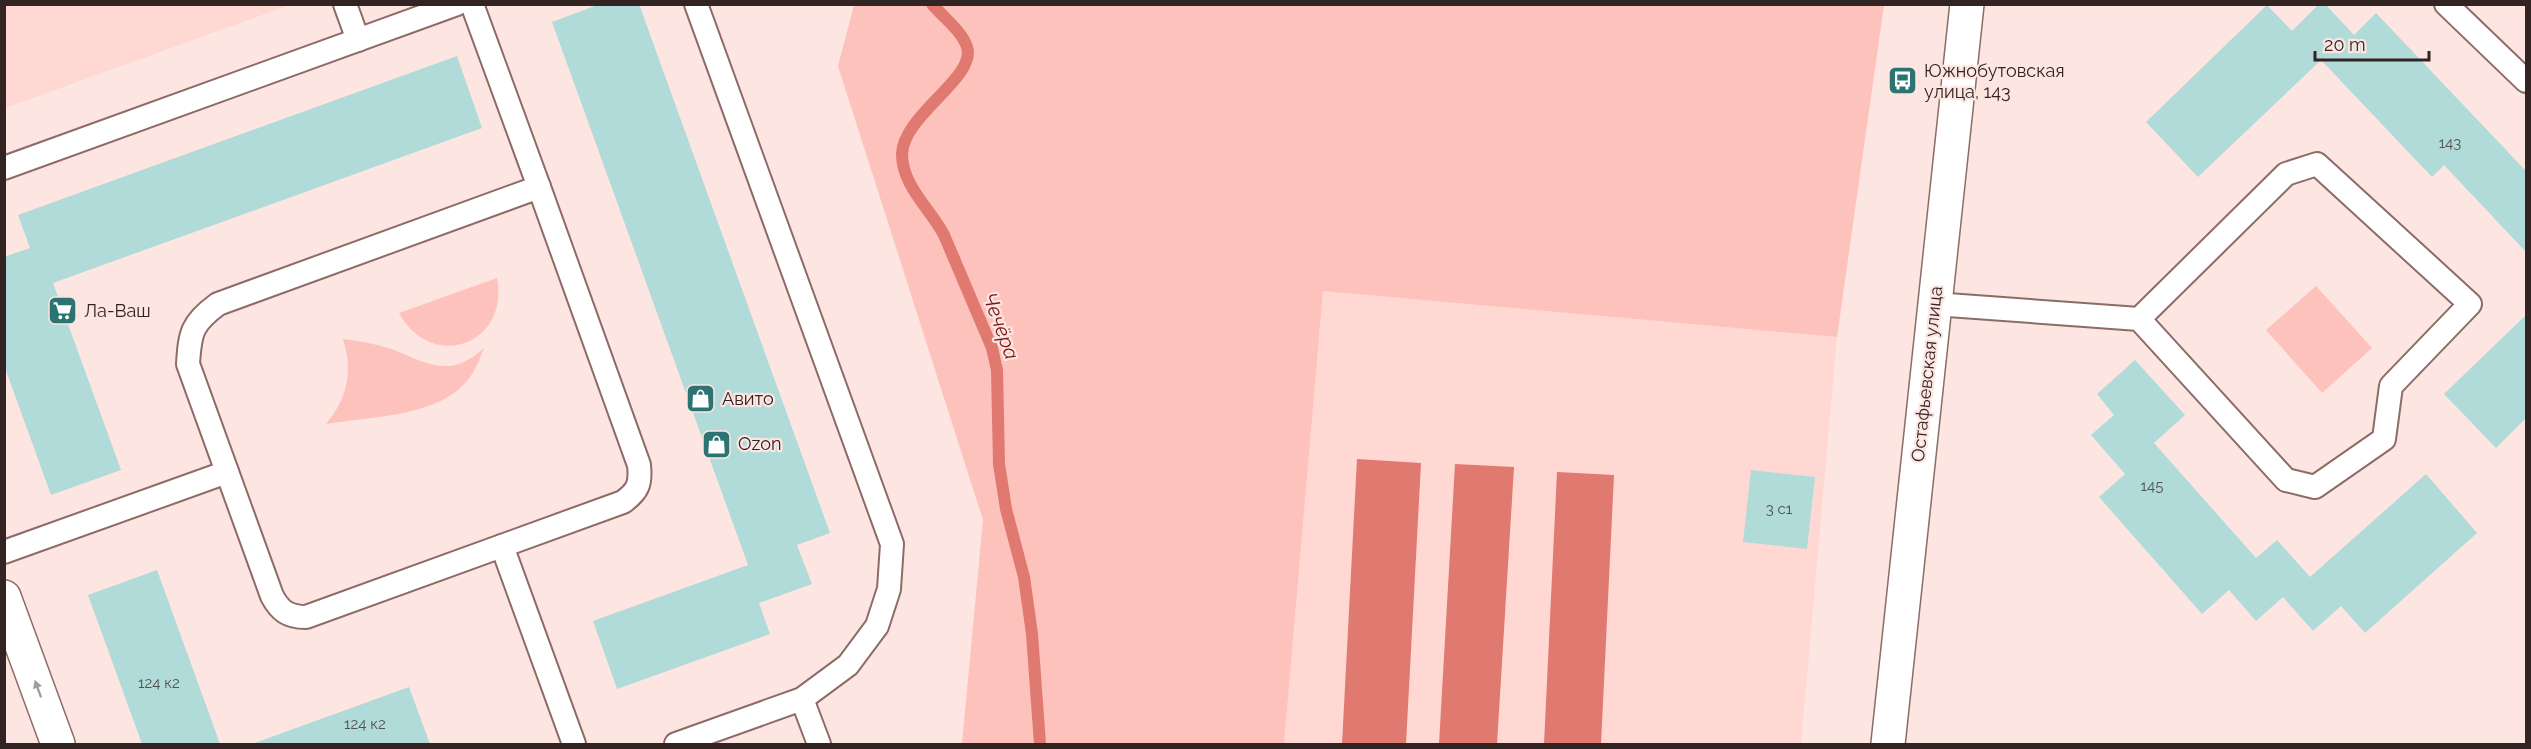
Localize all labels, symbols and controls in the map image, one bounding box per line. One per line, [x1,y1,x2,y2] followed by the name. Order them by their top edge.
[2315,24,2429,62] scale bar
[2324,34,2366,55] text: 20 m
[1924,60,2065,102] place label: Южнобутовская улица, 143
[1887,65,1919,97] bus stop icon: Южнобутовская улица, 143
[2439,134,2461,152] house number: 143
[1907,285,1946,463] street label: Остафьевская улица
[978,289,1024,363] water label: Чечёра
[47,295,79,327] supermarket icon: Ла-Ваш
[84,300,151,321] place label: Ла-Ваш
[685,383,717,415] shop icon: Авито
[722,388,774,409] place label: Авито
[701,428,733,460] shop icon: Ozon
[738,433,781,454] place label: Ozon
[2141,477,2163,495] house number: 145
[1766,500,1793,518] house number: 3 с1
[138,674,180,692] house number: 124 к2
[33,680,43,698] one-way arrow
[344,715,386,733] house number: 124 к2

